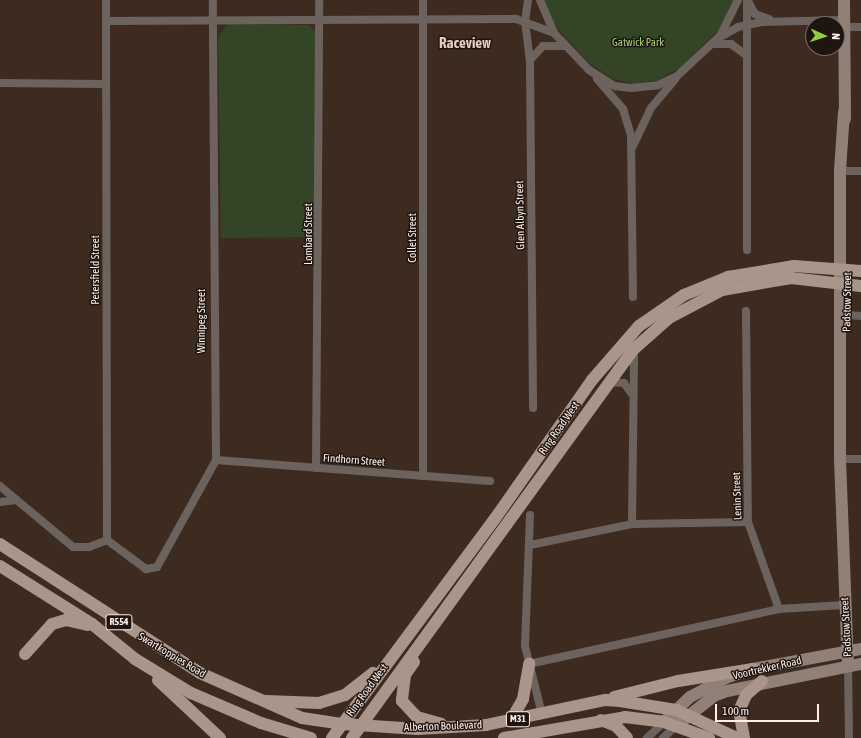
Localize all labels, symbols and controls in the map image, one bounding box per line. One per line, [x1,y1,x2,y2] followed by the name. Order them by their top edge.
[805,16,845,56] north arrow
[830,33,842,40] text: N
[439,34,491,52] district label: Raceview
[612,35,664,49] park label: Gatwick Park
[513,180,527,250] street label: Glen Albyn Street
[301,203,315,265] street label: Lombard Street
[405,213,419,263] street label: Collet Street
[88,235,102,305] street label: Petersfield Street
[840,272,854,332] street label: Padstow Street
[194,289,208,353] street label: Winnipeg Street
[536,399,582,457] street label: Ring Road West
[322,451,386,469] street label: Findhorn Street
[730,472,744,520] street label: Lenin Street
[838,597,854,657] street label: Padstow Street
[105,614,133,630] road number: R554
[136,630,208,680] street label: Swartkoppies Road
[731,654,803,682] street label: Voortrekker Road
[343,661,391,719] street label: Ring Road West
[717,696,821,722] scale bar
[722,704,749,718] text: 100 m
[505,711,531,727] road number: M31
[404,718,482,734] street label: Alberton Boulevard

